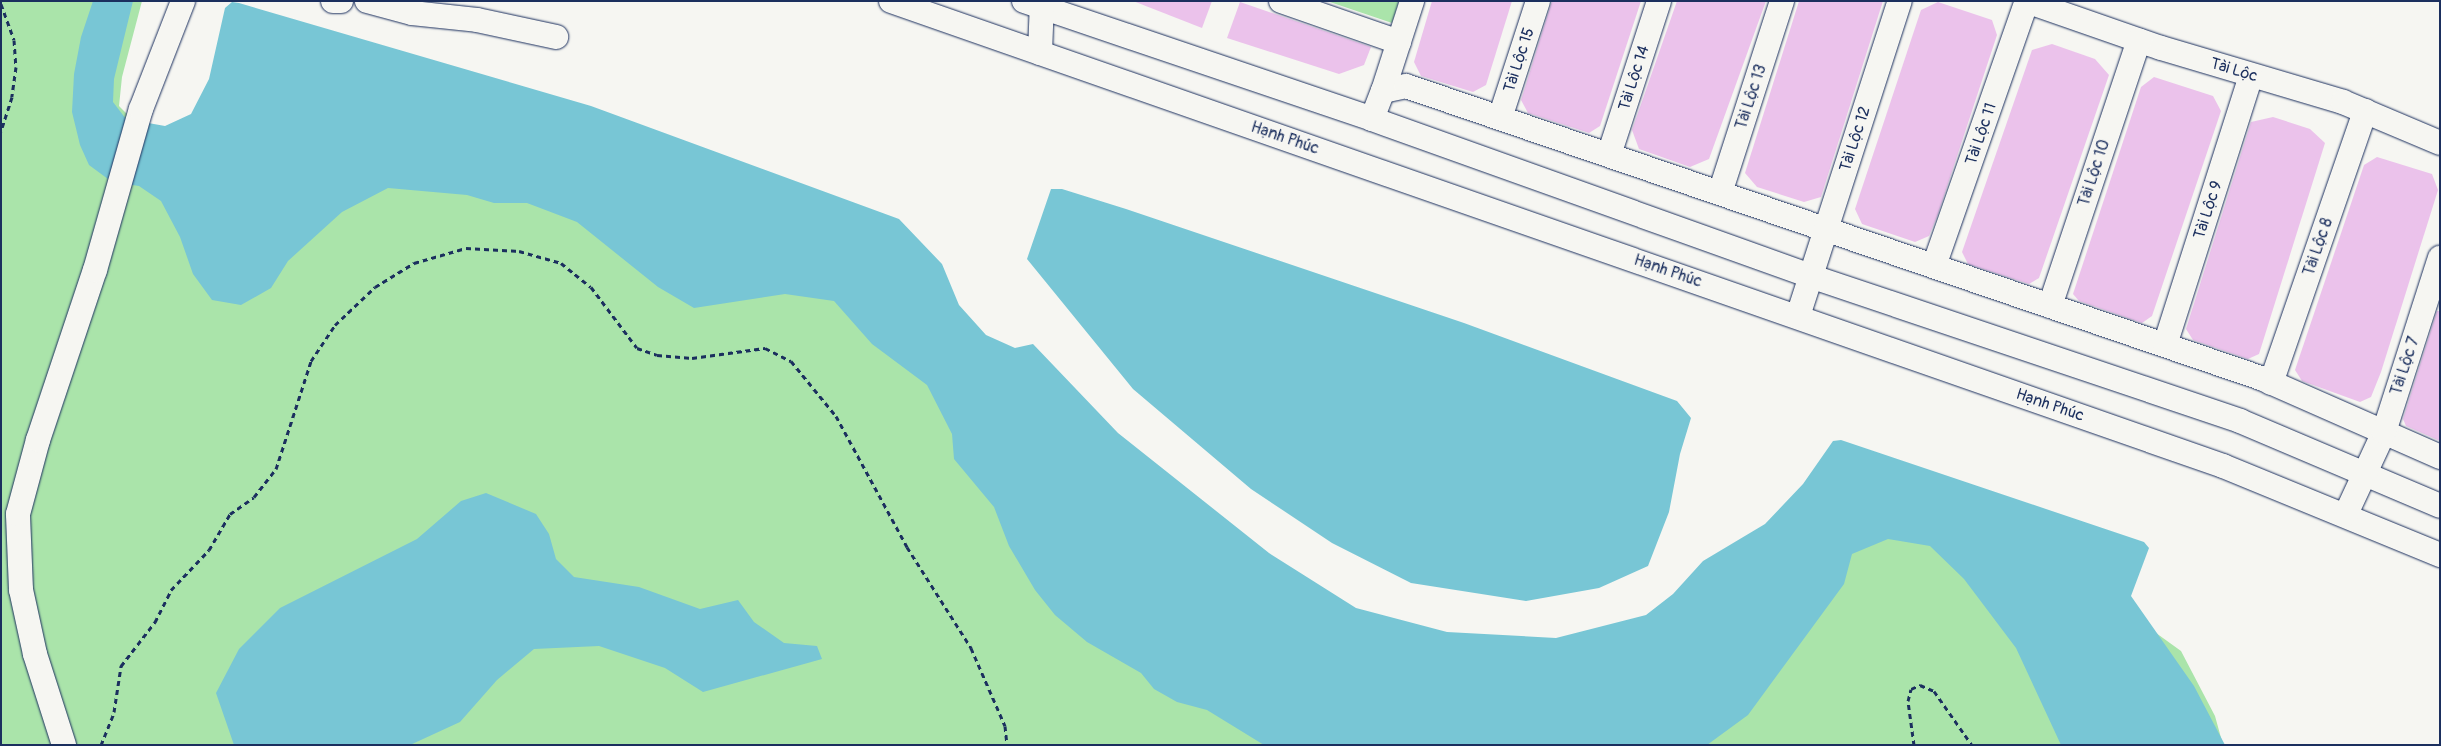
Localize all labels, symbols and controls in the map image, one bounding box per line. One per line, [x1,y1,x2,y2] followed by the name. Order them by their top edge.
[1500,25,1538,95] street label: Tài Lộc 15
[1614,43,1654,113] street label: Tài Lộc 14
[2208,54,2260,86] street label: Tài Lộc
[1732,62,1770,132] street label: Tài Lộc 13
[1961,100,2001,168] street label: Tài Lộc 11
[1836,104,1874,174] street label: Tài Lộc 12
[1248,117,1322,159] street label: Hạnh Phúc
[2074,137,2114,209] street label: Tài Lộc 10
[2190,178,2226,242] street label: Tài Lộc 9
[2299,216,2337,278] street label: Tài Lộc 8
[1631,250,1705,292] street label: Hạnh Phúc
[2387,334,2423,398] street label: Tài Lộc 7
[2013,384,2087,426] street label: Hạnh Phúc

